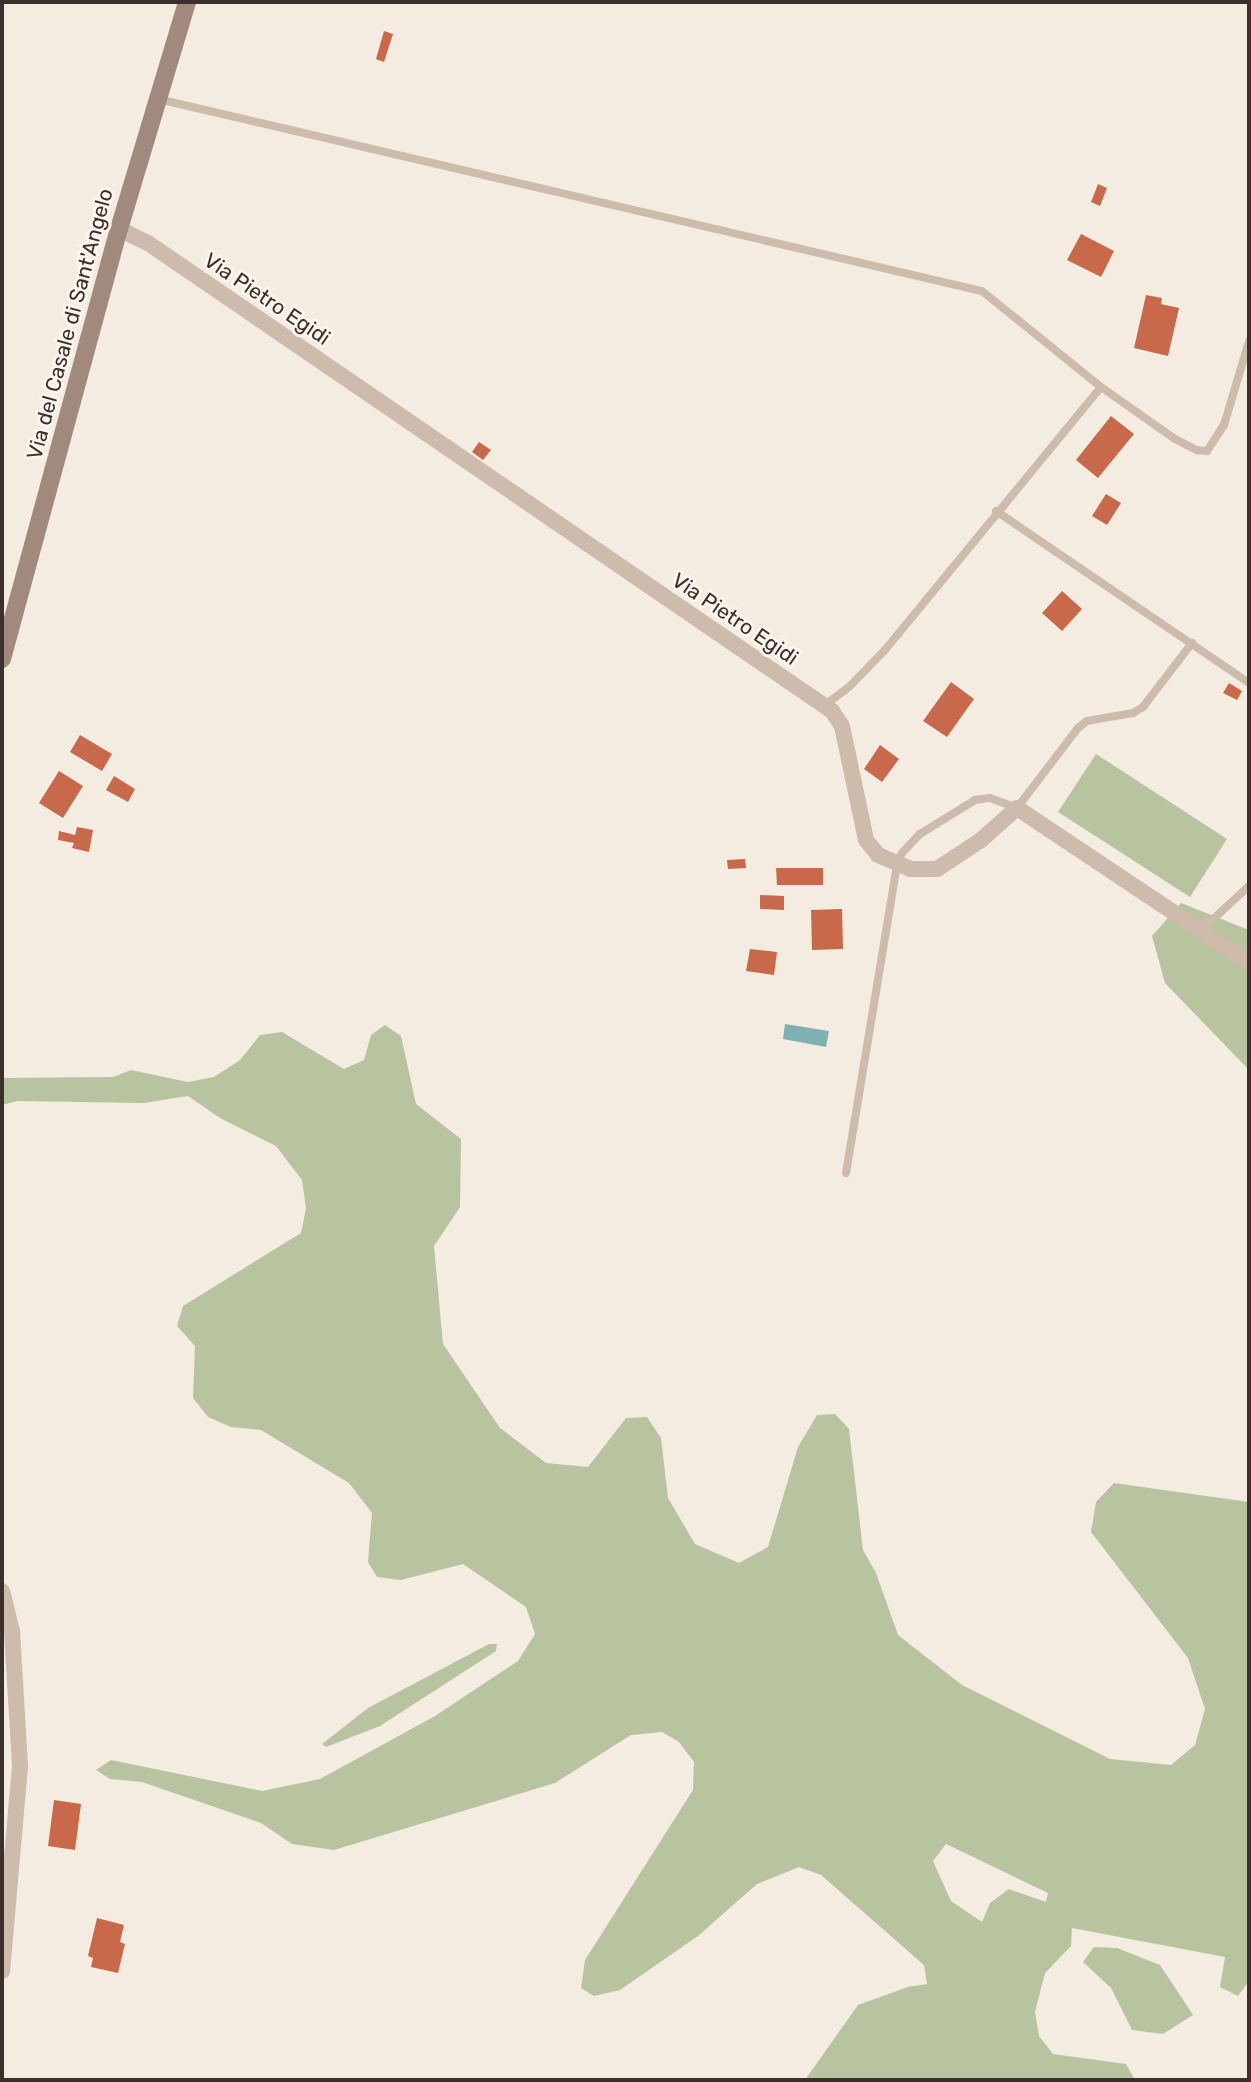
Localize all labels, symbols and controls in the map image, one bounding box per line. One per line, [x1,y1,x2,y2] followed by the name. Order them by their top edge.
[22,186,118,462] street label: Via del Casale di Sant'Angelo
[199,248,335,350] street label: Via Pietro Egidi
[667,568,803,670] street label: Via Pietro Egidi

